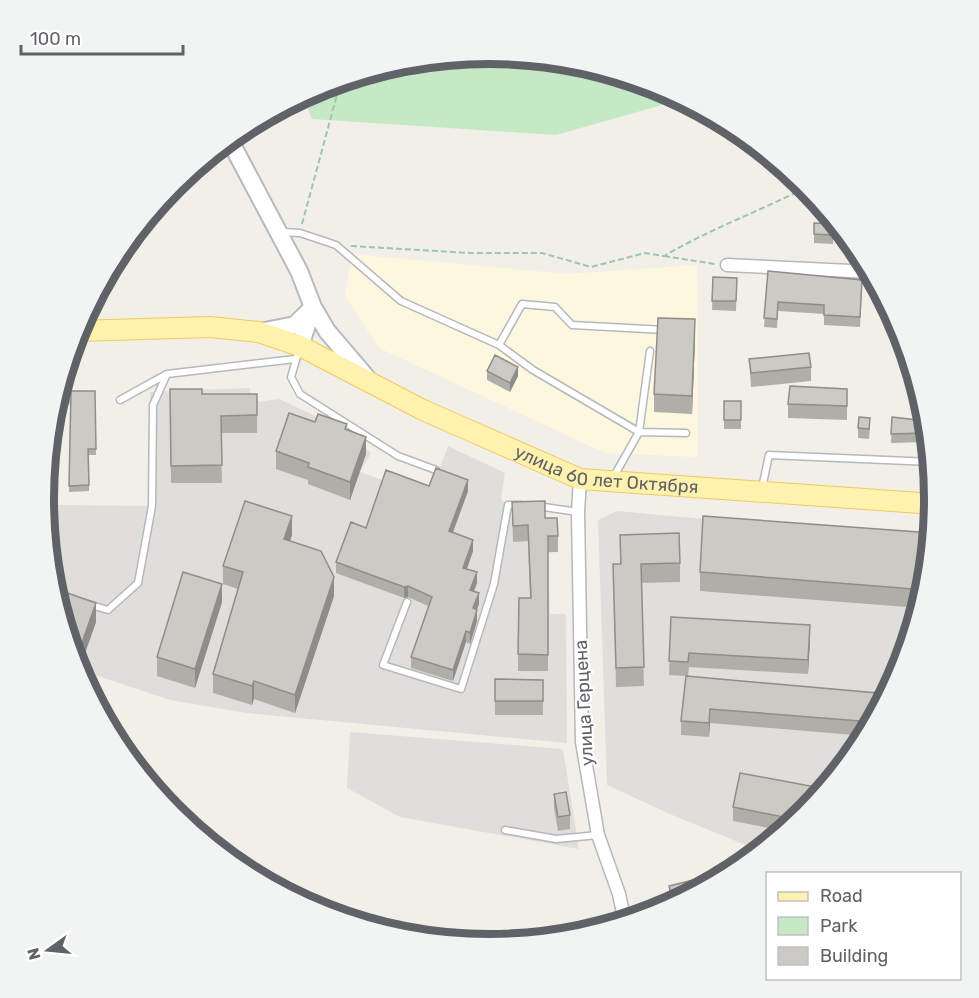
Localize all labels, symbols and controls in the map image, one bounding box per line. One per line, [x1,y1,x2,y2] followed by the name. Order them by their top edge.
[21,18,183,56] scale bar
[30,28,81,50] text: 100 m
[511,441,699,498] street label: улица 60 лет Октября
[570,639,598,767] street label: улица Герцена
[766,872,961,980] legend
[820,885,863,907] text: Road
[820,915,858,937] text: Park
[18,920,78,980] north arrow
[820,945,888,967] text: Building
[23,946,45,962] text: N

